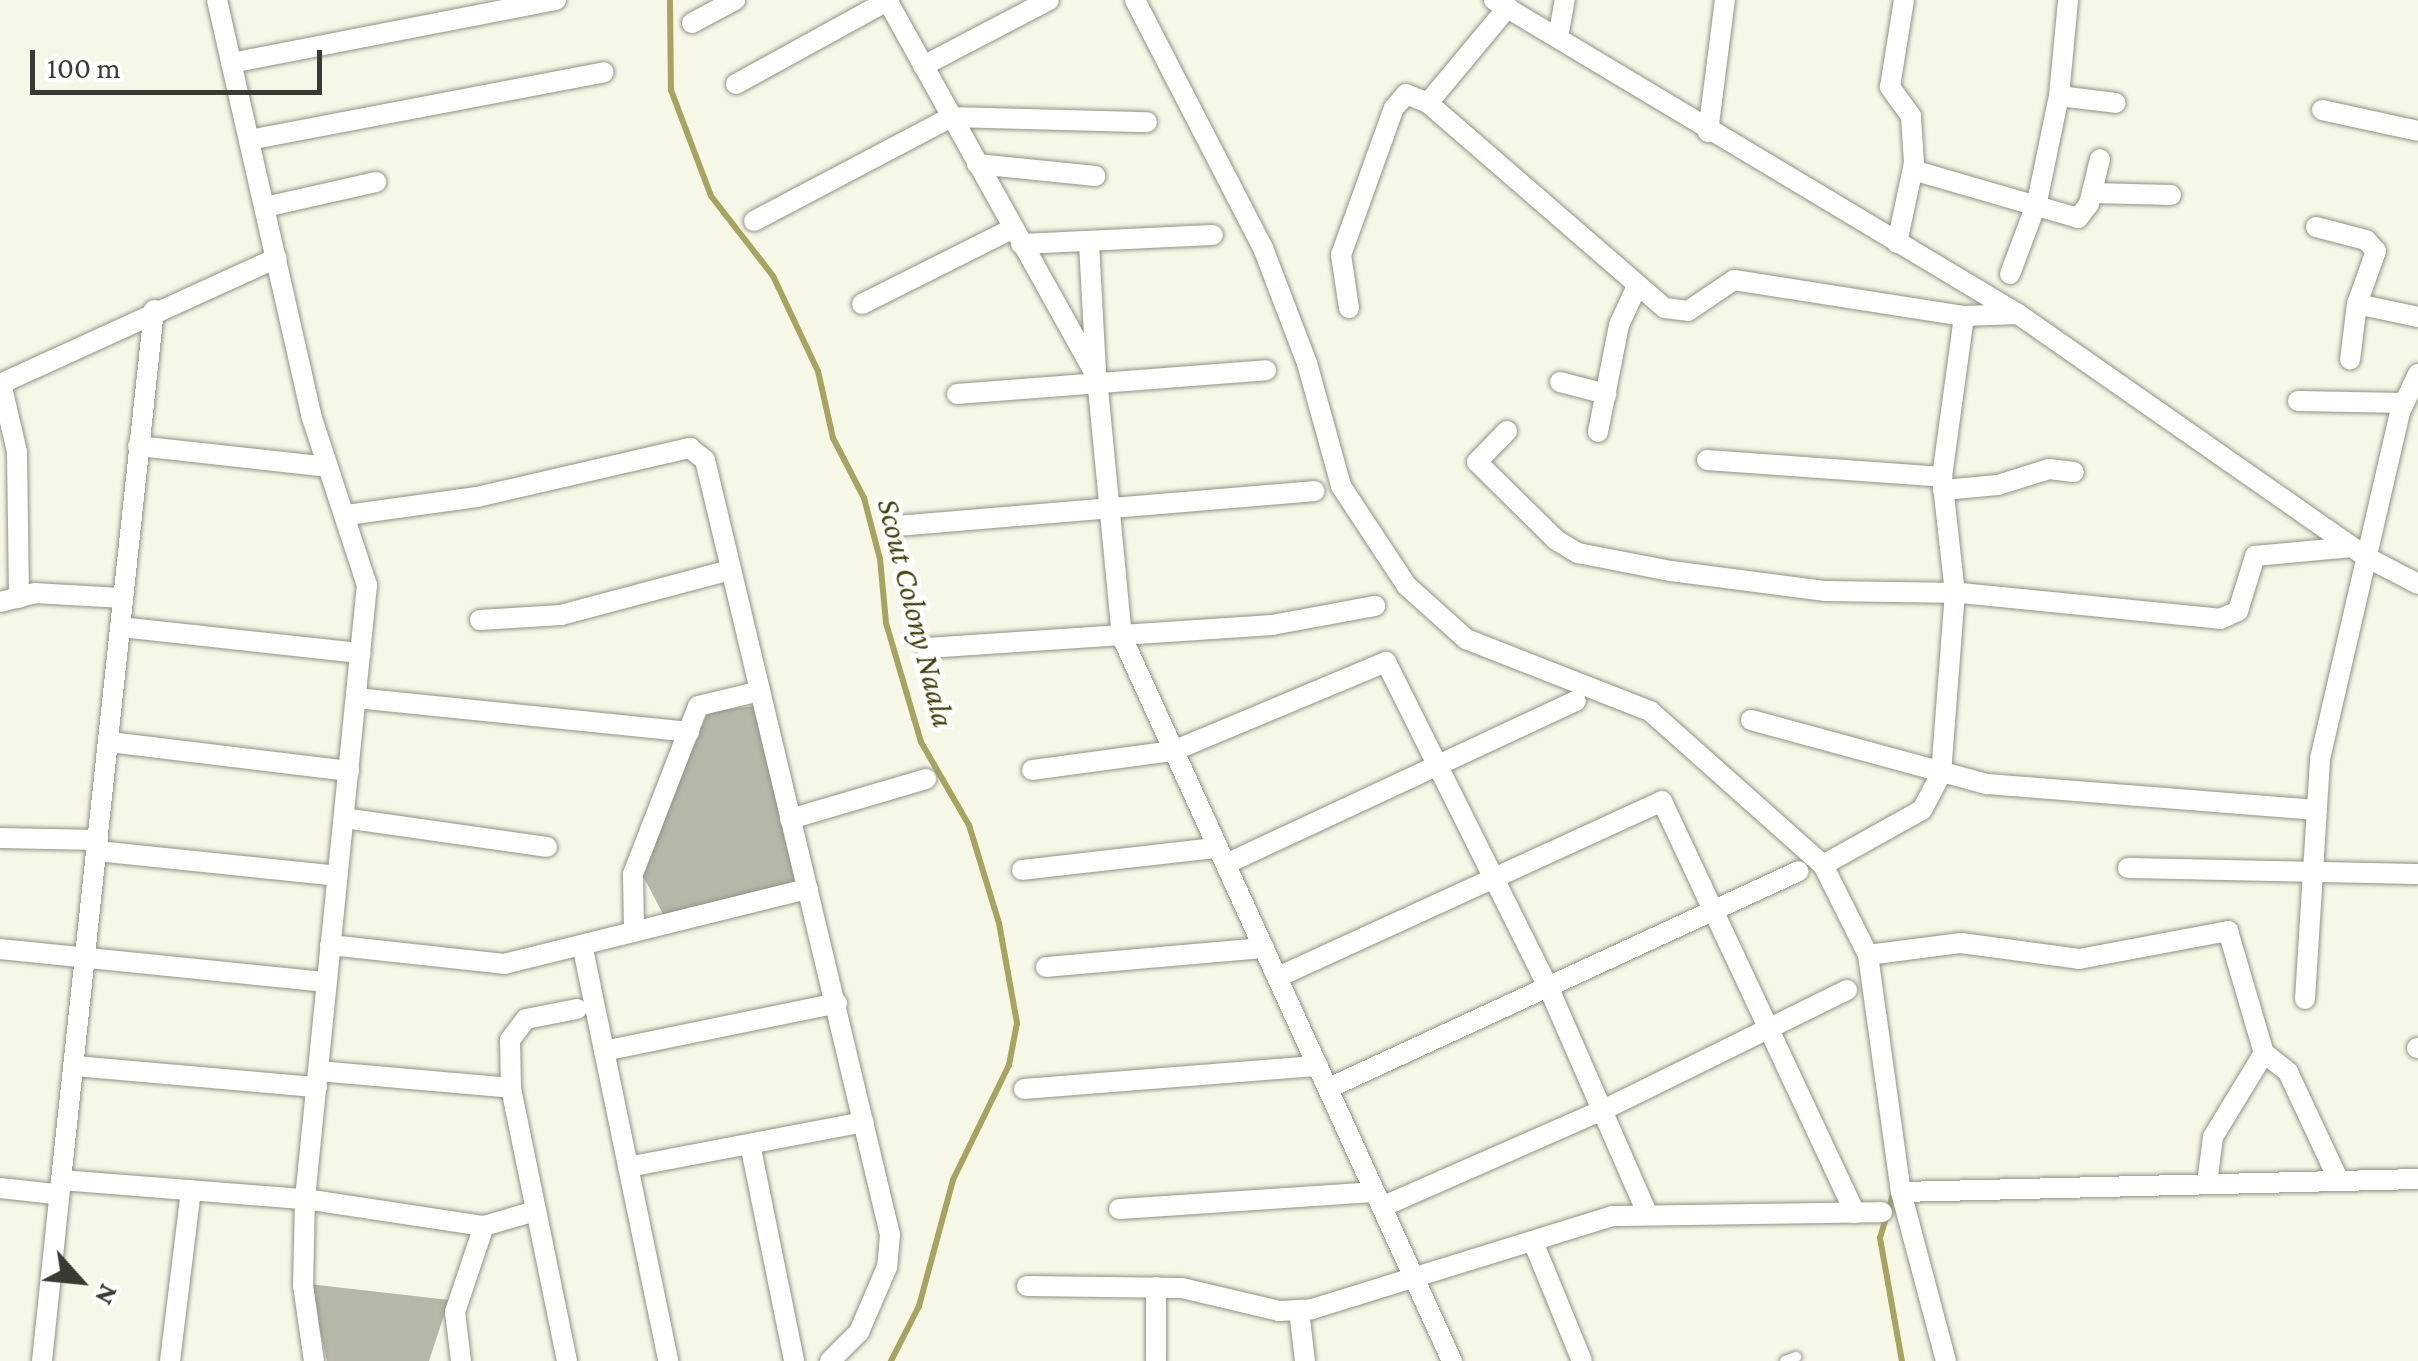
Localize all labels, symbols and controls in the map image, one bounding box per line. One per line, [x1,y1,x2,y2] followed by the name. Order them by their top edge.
[35,30,328,92] scale bar
[47,51,121,84] text: 100 m
[869,495,963,731] water label: Scout Colony Naala
[30,1231,130,1331] north arrow
[89,1279,125,1310] text: N

